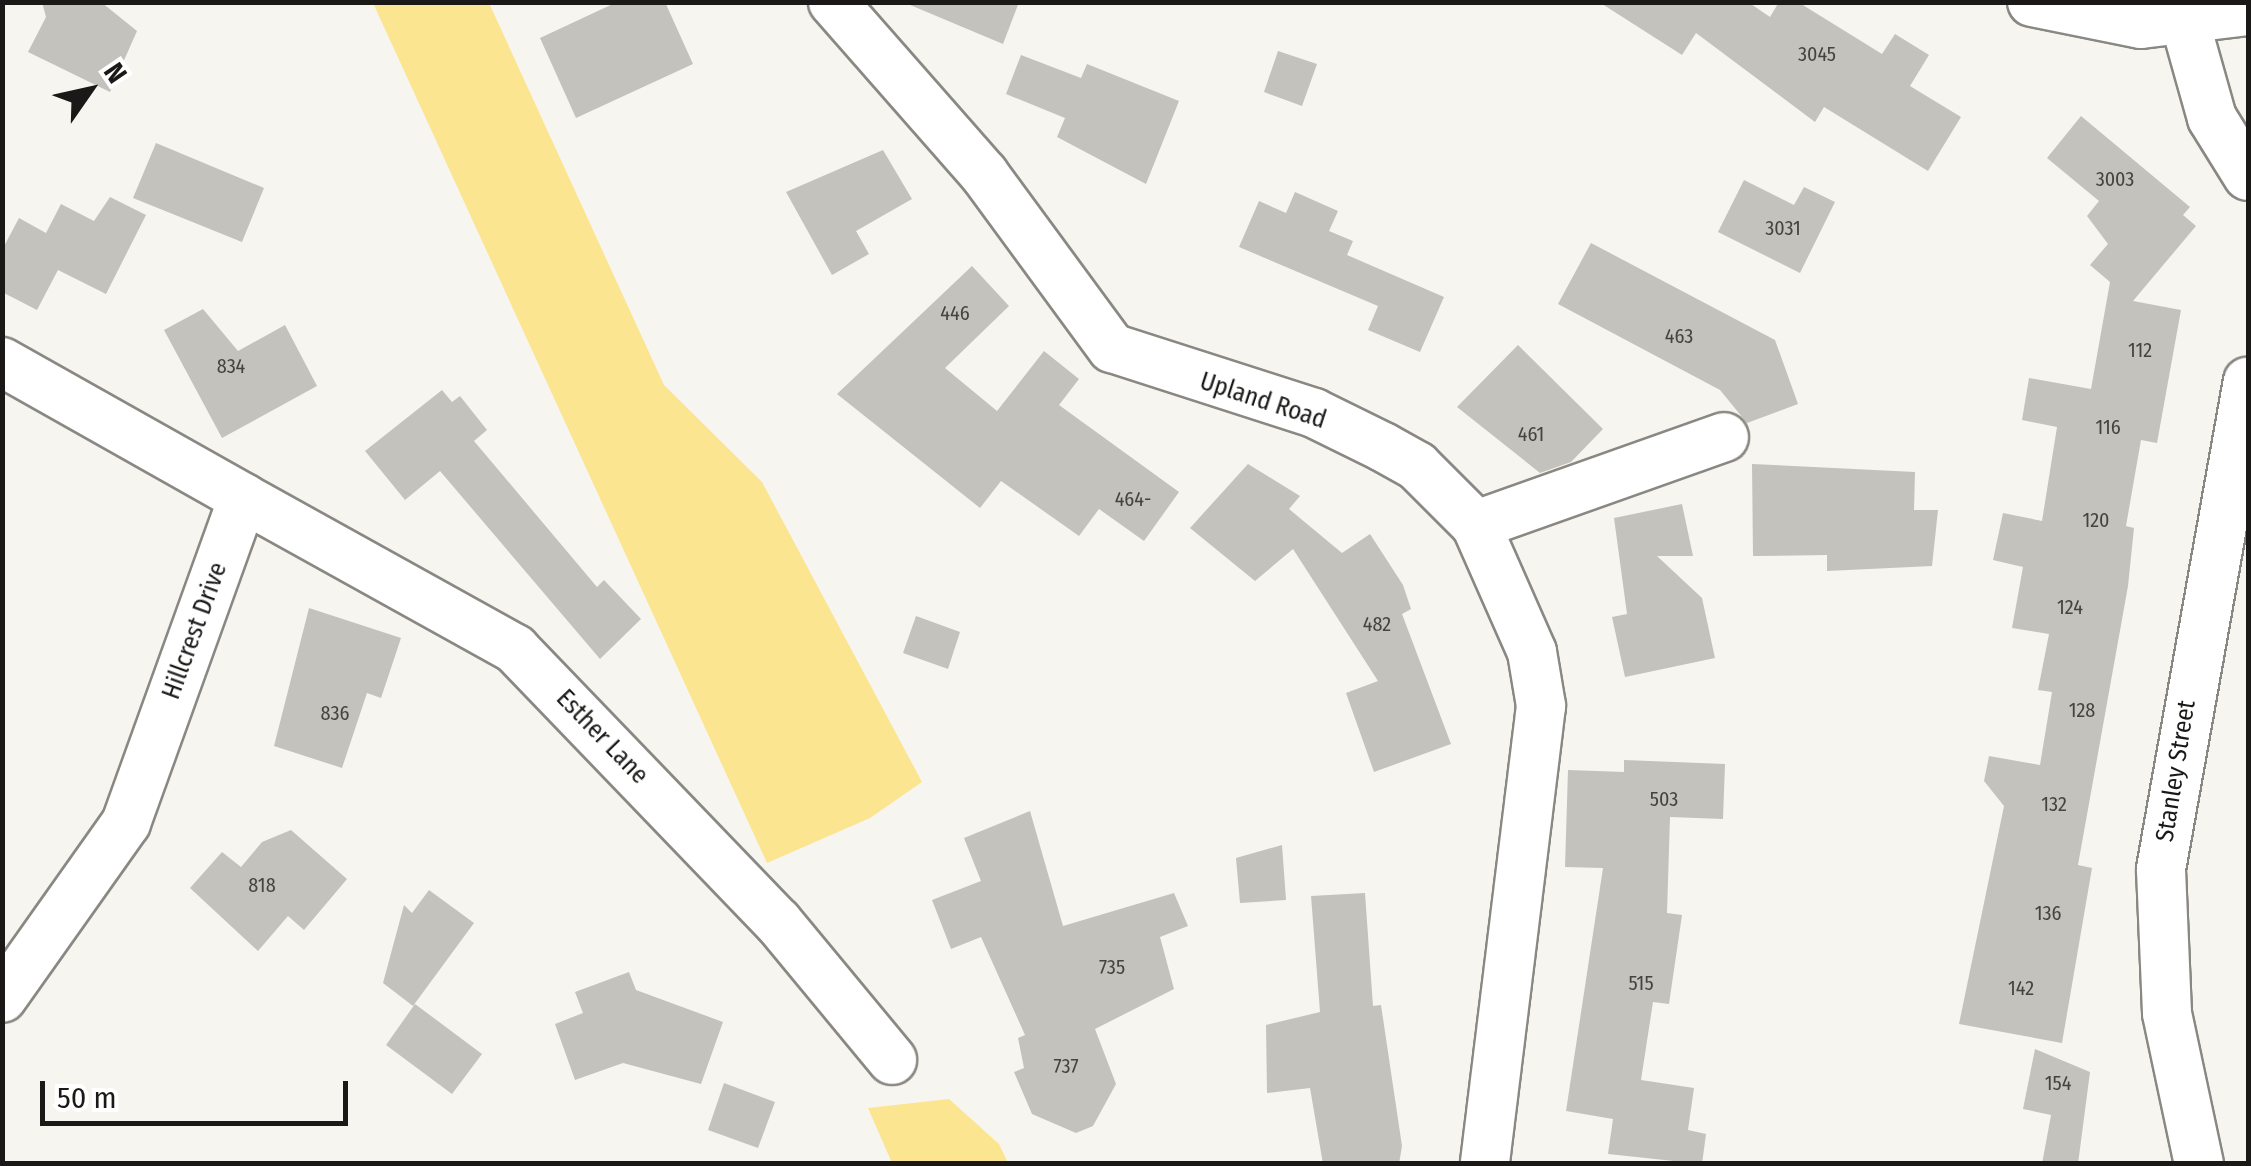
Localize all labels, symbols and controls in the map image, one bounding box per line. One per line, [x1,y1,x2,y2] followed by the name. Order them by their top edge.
[40,40,140,140] north arrow
[1798,42,1836,66] house number: 3045
[97,57,134,89] text: N
[2096,167,2134,191] house number: 3003
[1765,216,1801,240] house number: 3031
[940,301,970,325] house number: 446
[1665,324,1693,348] house number: 463
[2128,338,2152,362] house number: 112
[217,354,245,378] house number: 834
[1196,366,1330,436] street label: Upland Road
[2095,415,2121,439] house number: 116
[1518,422,1544,446] house number: 461
[1115,487,1151,511] house number: 464-
[2082,508,2110,532] house number: 120
[156,559,234,703] street label: Hillcrest Drive
[2057,595,2083,619] house number: 124
[1363,612,1391,636] house number: 482
[550,684,654,790] street label: Esther Lane
[2069,698,2095,722] house number: 128
[2150,698,2202,844] street label: Stanley Street
[321,701,349,725] house number: 836
[1650,787,1678,811] house number: 503
[2041,792,2067,816] house number: 132
[248,873,276,897] house number: 818
[2035,901,2061,925] house number: 136
[1099,955,1125,979] house number: 735
[1628,971,1654,995] house number: 515
[2008,976,2034,1000] house number: 142
[1054,1054,1078,1078] house number: 737
[45,1061,352,1123] scale bar
[2045,1071,2071,1095] house number: 154
[57,1080,117,1116] text: 50 m

